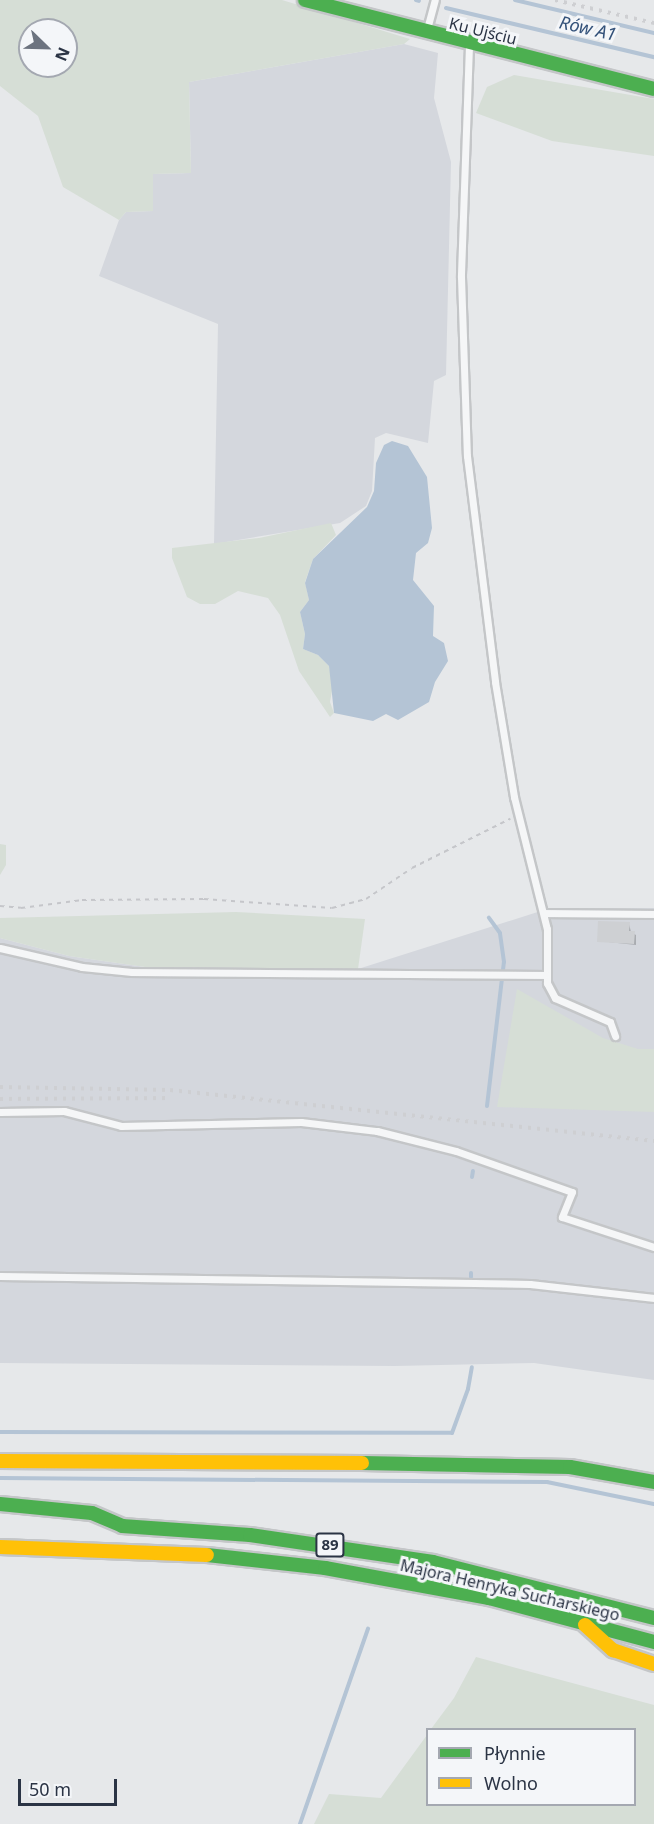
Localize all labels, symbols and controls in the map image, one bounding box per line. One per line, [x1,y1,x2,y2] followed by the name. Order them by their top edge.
[557,11,619,45] water label: Rów A1
[447,13,519,49] street label: Ku Ujściu
[18,18,78,78] north arrow
[50,44,75,65] text: N
[315,1533,345,1557] road number: 89
[398,1555,622,1625] street label: Majora Henryka Sucharskiego
[426,1728,636,1806] legend
[484,1741,546,1765] text: Płynnie
[21,1767,120,1805] scale bar
[484,1771,538,1795] text: Wolno
[29,1777,71,1801] text: 50 m

